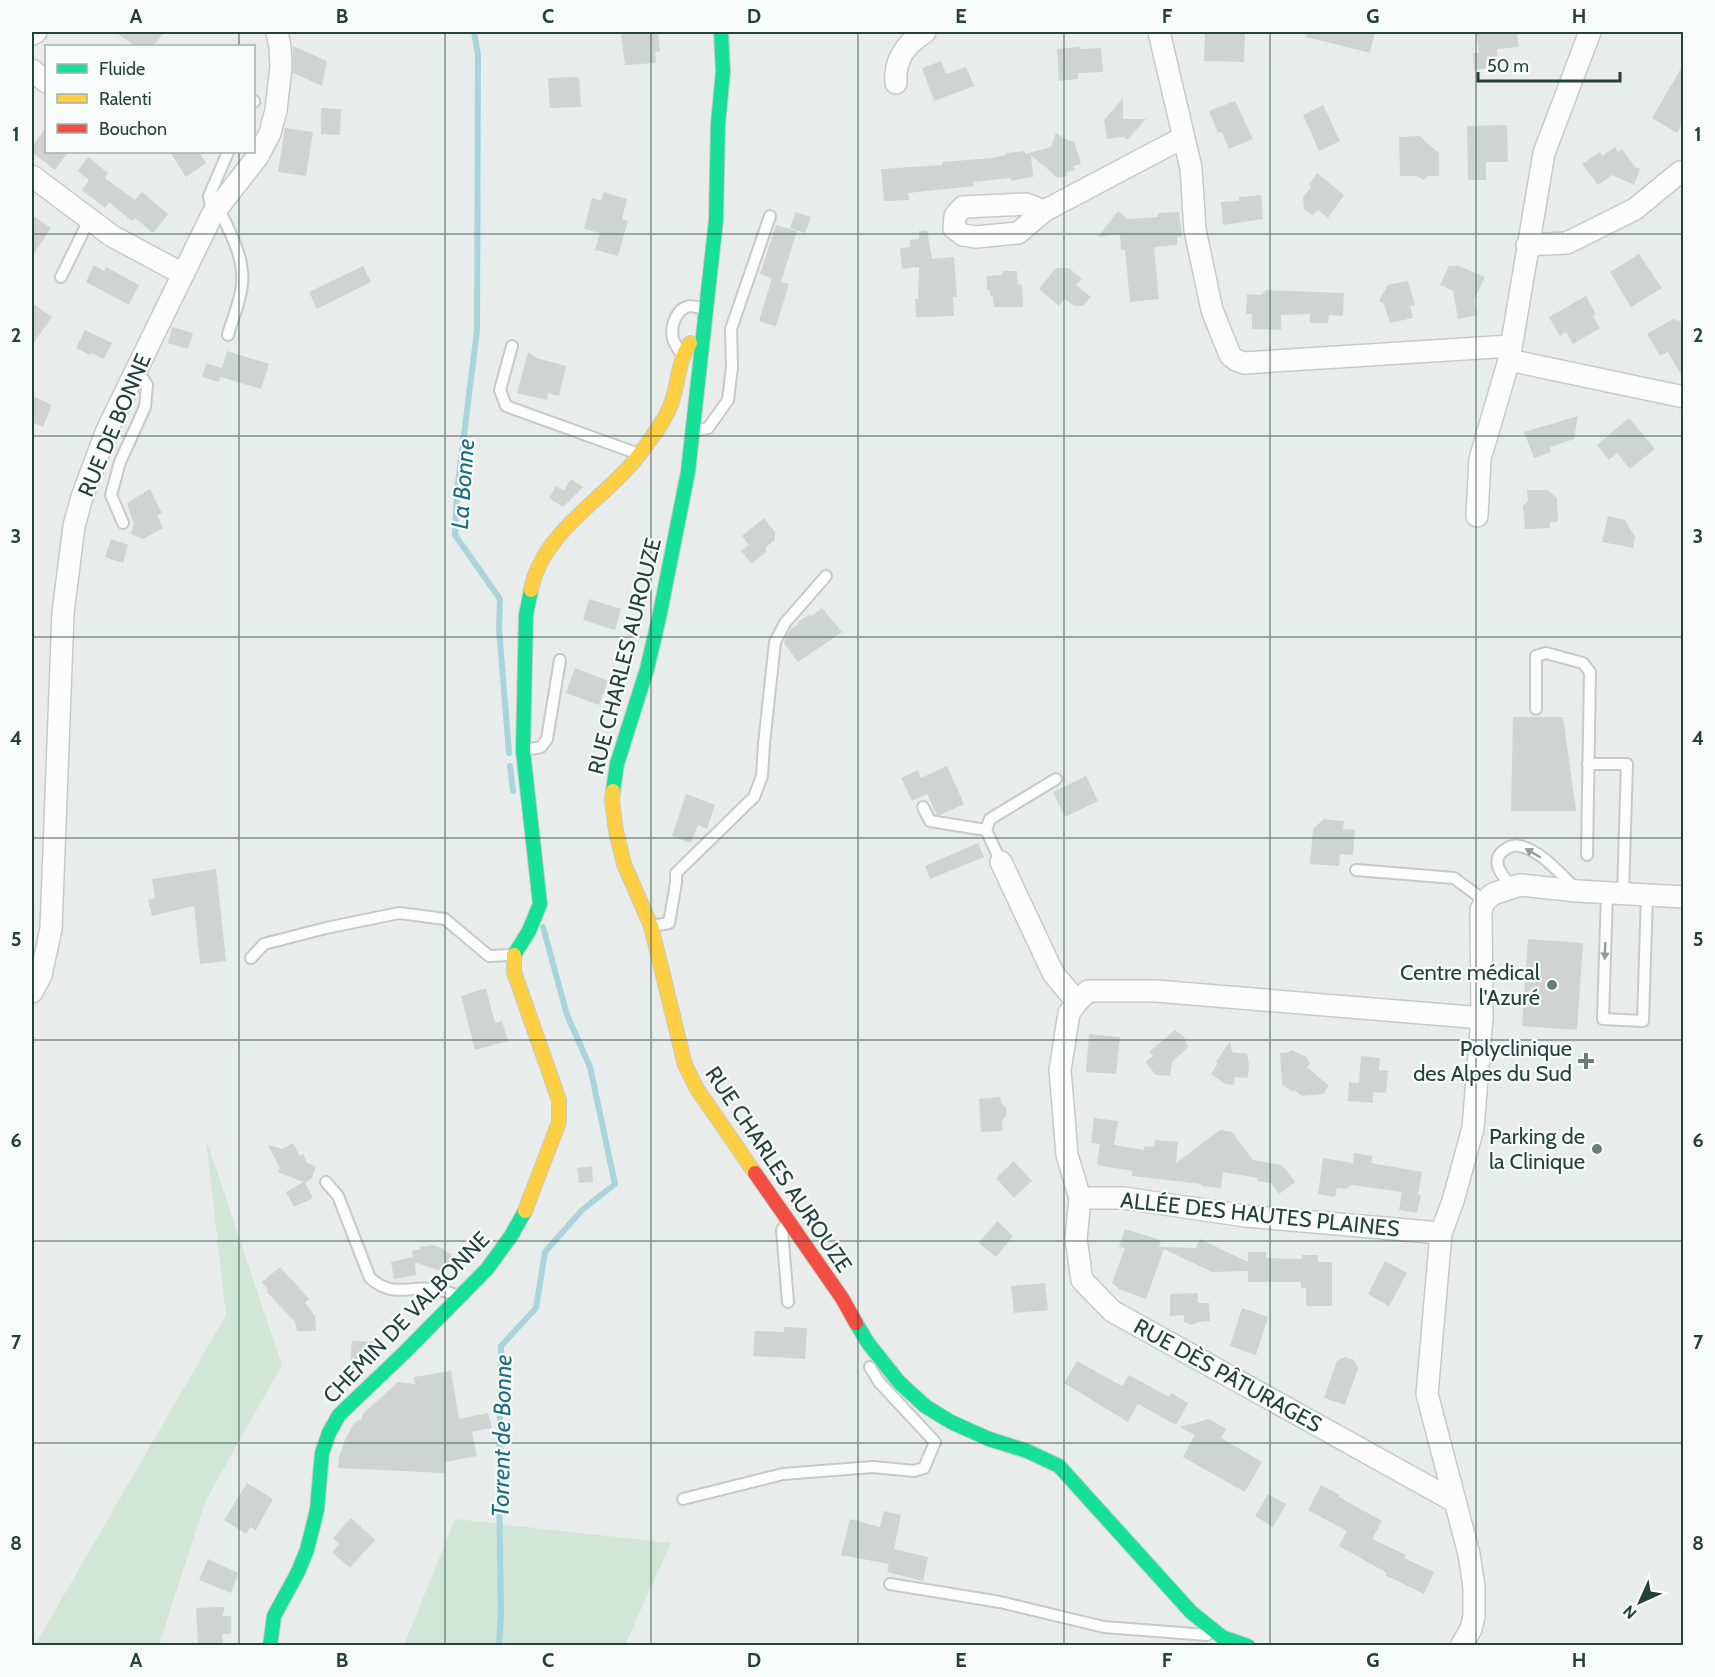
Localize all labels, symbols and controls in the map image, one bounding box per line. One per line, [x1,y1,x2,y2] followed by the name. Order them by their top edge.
[130,4,143,28] text: A
[336,4,348,28] text: B
[542,4,554,28] text: C
[747,4,761,28] text: D
[955,4,967,28] text: E
[1162,4,1173,28] text: F
[1366,4,1380,28] text: G
[1572,4,1586,28] text: H
[45,45,255,153] legend
[1478,45,1620,83] scale bar
[1487,55,1529,77] text: 50 m
[99,58,145,80] text: Fluide
[99,88,152,110] text: Ralenti
[99,118,167,140] text: Bouchon
[12,122,20,146] text: 1
[1694,122,1702,146] text: 1
[11,323,21,347] text: 2
[1693,323,1703,347] text: 2
[72,350,157,501] street label: RUE DE BONNE
[445,438,480,530] water label: La Bonne
[11,524,21,548] text: 3
[1693,524,1703,548] text: 3
[582,535,667,777] street label: RUE CHARLES AUROUZE
[10,726,22,750] text: 4
[1692,726,1704,750] text: 4
[1524,848,1541,858] one-way arrow
[11,927,21,951] text: 5
[1693,927,1703,951] text: 5
[1600,942,1610,961] one-way arrow
[1400,959,1541,1011] place label: Centre médical l'Azuré
[1545,978,1559,992] marker: Centre médical l'Azuré
[1413,1035,1572,1087] place label: Polyclinique des Alpes du Sud
[1577,1052,1595,1070] marker: Polyclinique des Alpes du Sud
[700,1061,858,1277] street label: RUE CHARLES AUROUZE
[1489,1123,1585,1175] place label: Parking de la Clinique
[10,1128,22,1152] text: 6
[1692,1128,1704,1152] text: 6
[1590,1142,1604,1156] marker: Parking de la Clinique
[1119,1186,1401,1243] street label: ALLÉE DES HAUTES PLAINES
[317,1226,495,1409] street label: CHEMIN DE VALBONNE
[1129,1313,1326,1438] street label: RUE DÈS PÂTURAGES
[11,1330,22,1354] text: 7
[1693,1330,1704,1354] text: 7
[486,1354,517,1518] water label: Torrent de Bonne
[10,1531,22,1555] text: 8
[1692,1531,1704,1555] text: 8
[1610,1572,1670,1632] north arrow
[1619,1602,1640,1623] text: N
[130,1648,143,1672] text: A
[336,1648,348,1672] text: B
[542,1648,554,1672] text: C
[747,1648,761,1672] text: D
[955,1648,967,1672] text: E
[1162,1648,1173,1672] text: F
[1366,1648,1380,1672] text: G
[1572,1648,1586,1672] text: H

